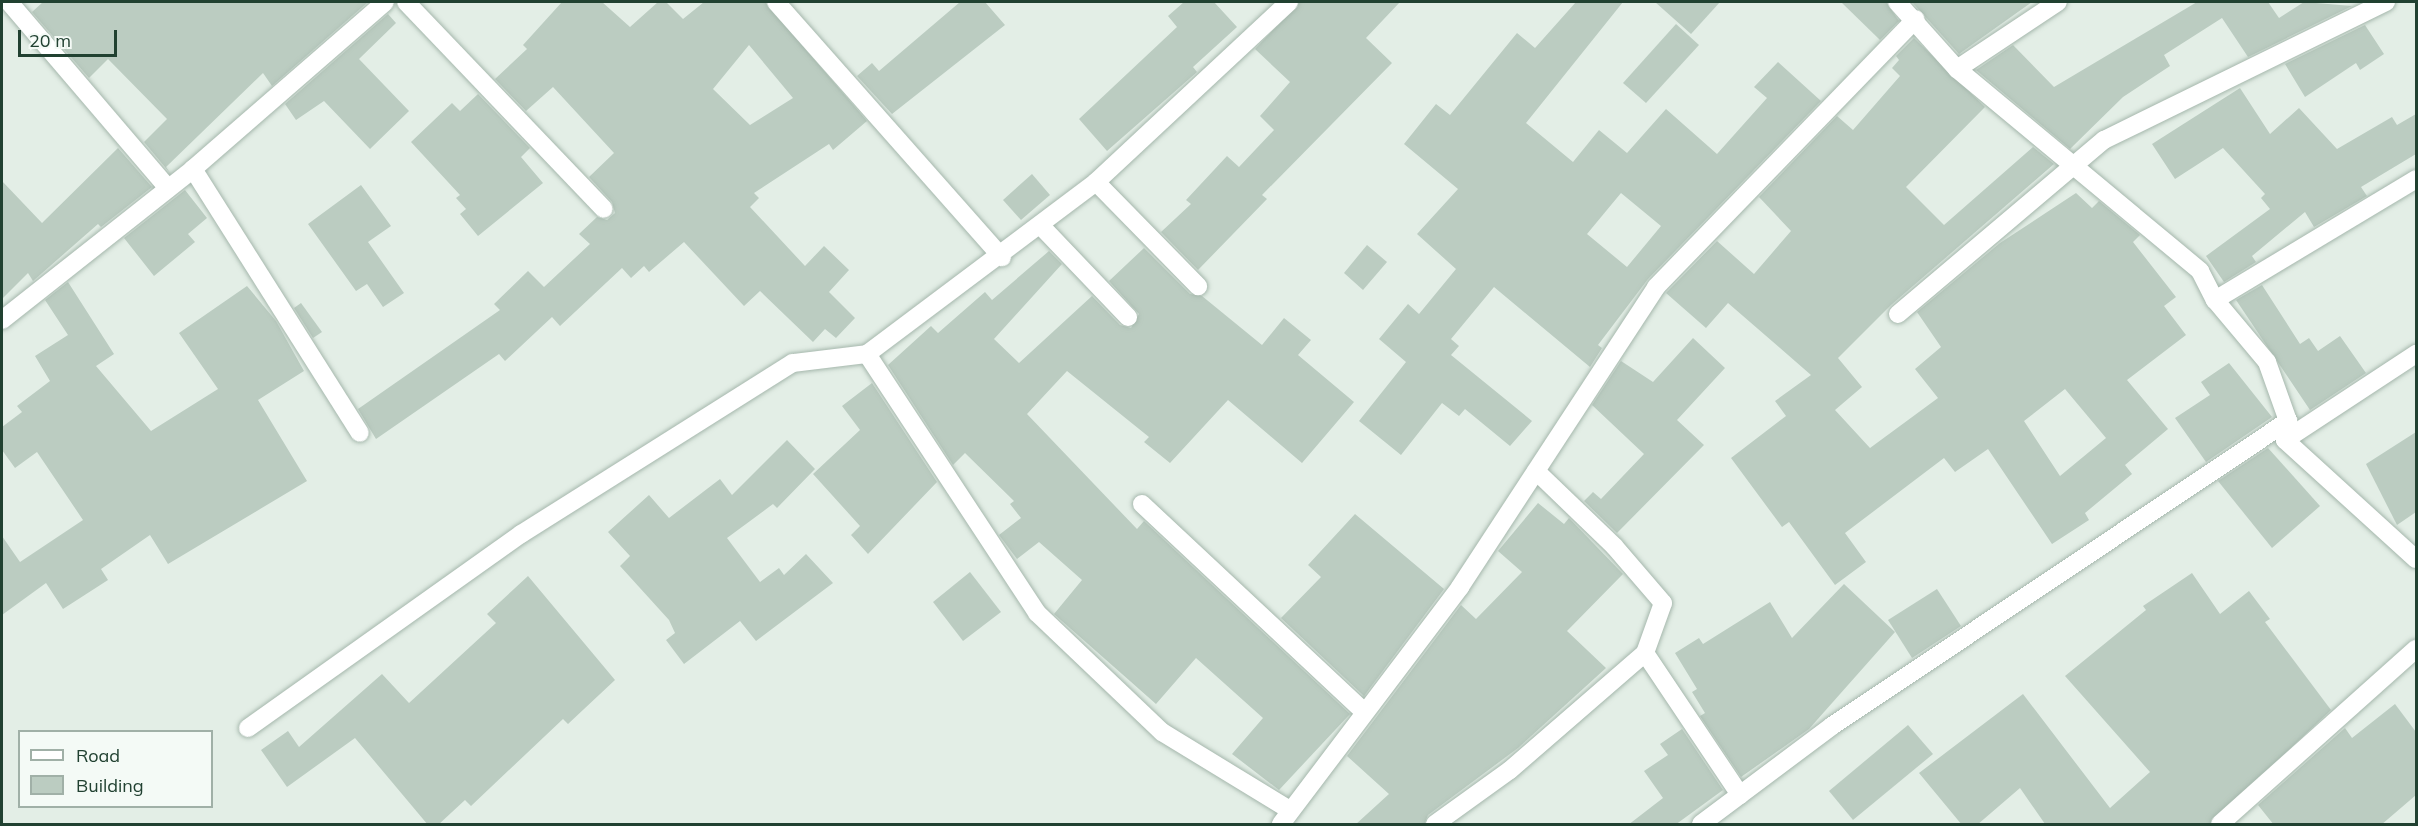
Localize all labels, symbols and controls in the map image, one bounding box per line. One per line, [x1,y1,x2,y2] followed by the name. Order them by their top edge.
[21,18,120,56] scale bar
[29,29,71,52] text: 20 m
[18,730,213,808] legend
[76,744,120,767] text: Road
[76,774,144,797] text: Building

